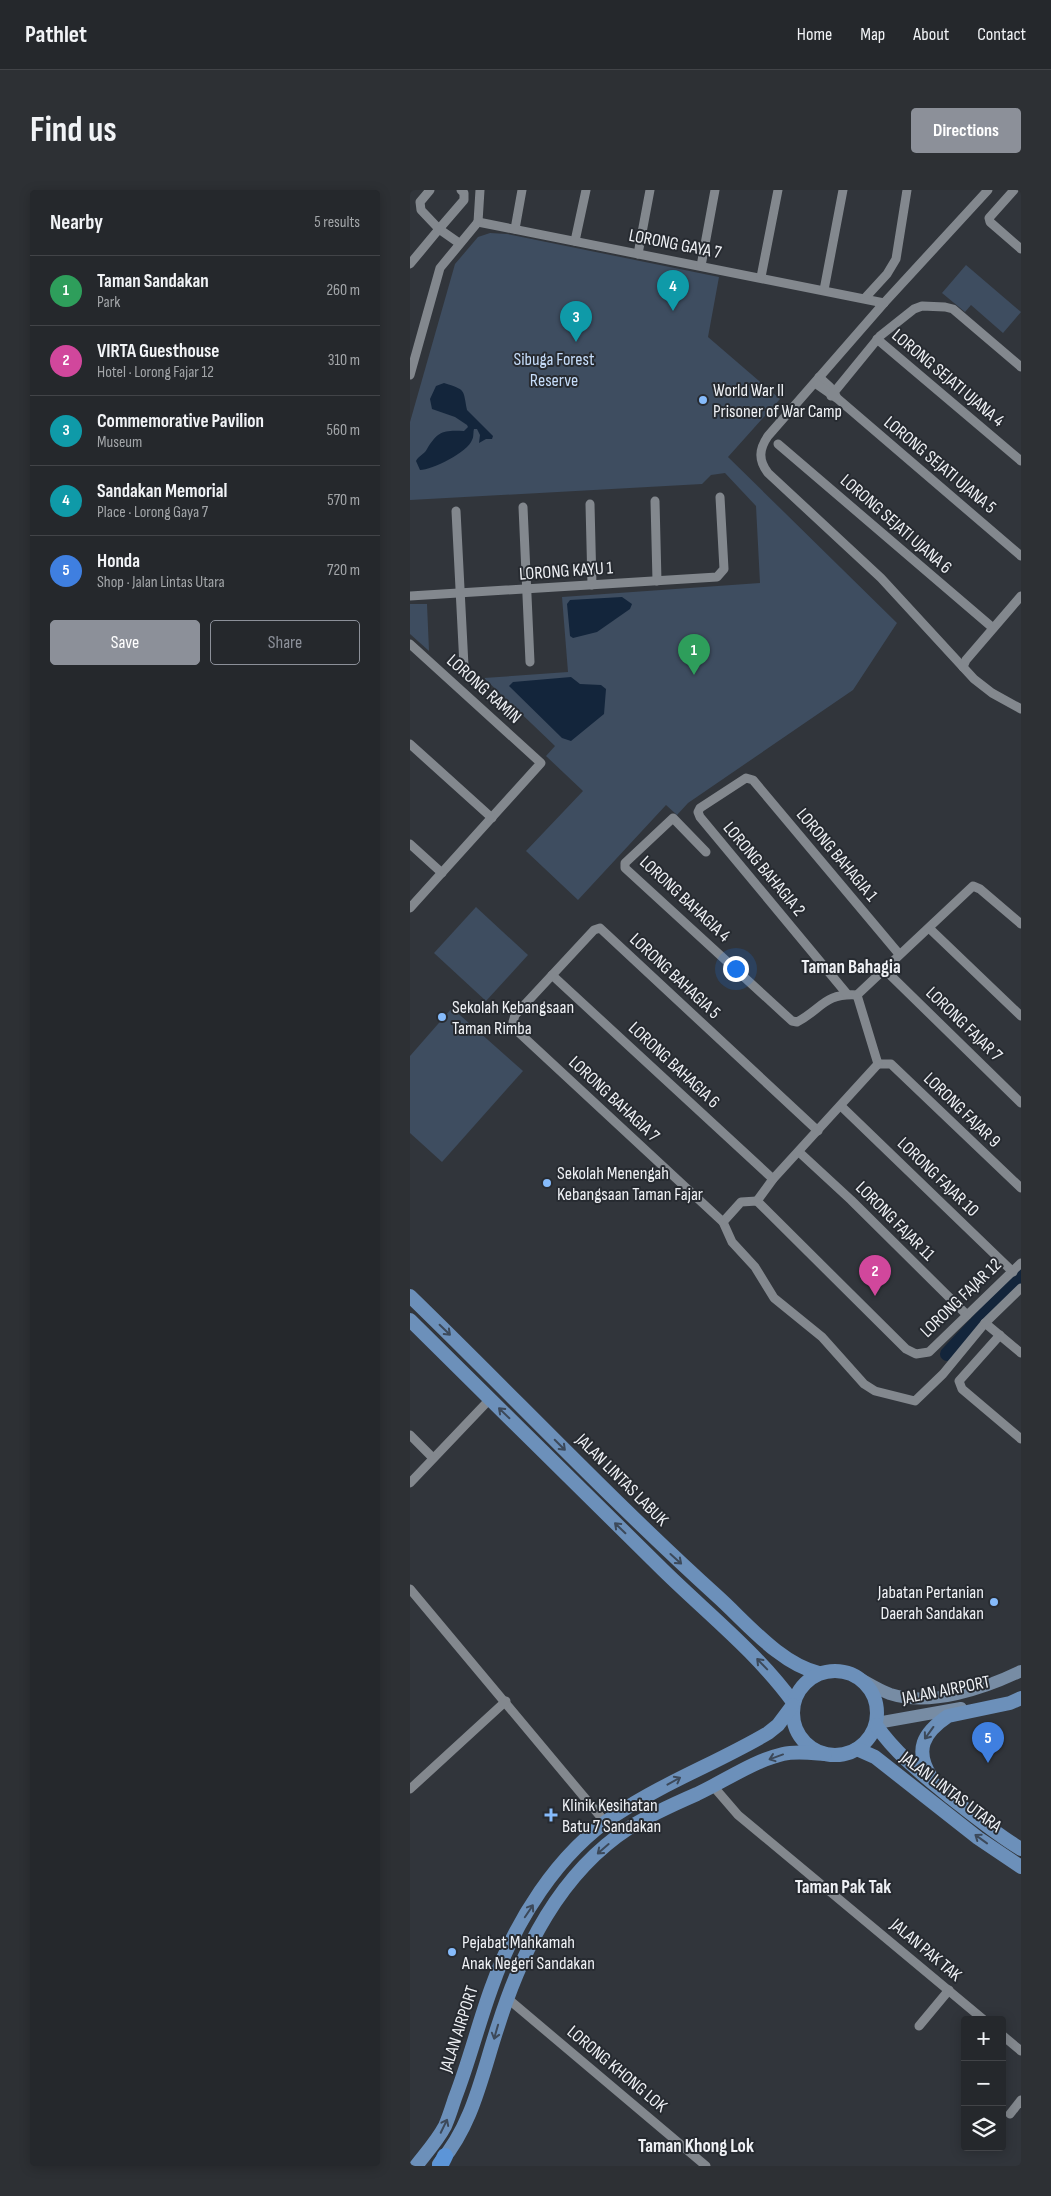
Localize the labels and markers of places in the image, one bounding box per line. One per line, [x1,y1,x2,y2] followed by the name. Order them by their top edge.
[657,270,689,311] pin: 4
[560,301,592,342] pin: 3
[713,380,842,422] place label: World War II Prisoner of War Camp
[697,394,709,406] marker: World War II Prisoner of War Camp
[678,634,710,675] pin: 1
[452,997,574,1039] place label: Sekolah Kebangsaan Taman Rimba
[436,1011,448,1023] marker: Sekolah Kebangsaan Taman Rimba
[557,1163,703,1205] place label: Sekolah Menengah Kebangsaan Taman Fajar
[541,1177,553,1189] marker: Sekolah Menengah Kebangsaan Taman Fajar
[859,1255,891,1296] pin: 2
[877,1582,984,1624] place label: Jabatan Pertanian Daerah Sandakan
[988,1596,1000,1608] marker: Jabatan Pertanian Daerah Sandakan
[972,1722,1004,1763] pin: 5
[562,1795,661,1837] place label: Klinik Kesihatan Batu 7 Sandakan
[544,1808,558,1822] marker: Klinik Kesihatan Batu 7 Sandakan
[461,1932,595,1974] place label: Pejabat Mahkamah Anak Negeri Sandakan
[446,1946,458,1958] marker: Pejabat Mahkamah Anak Negeri Sandakan

